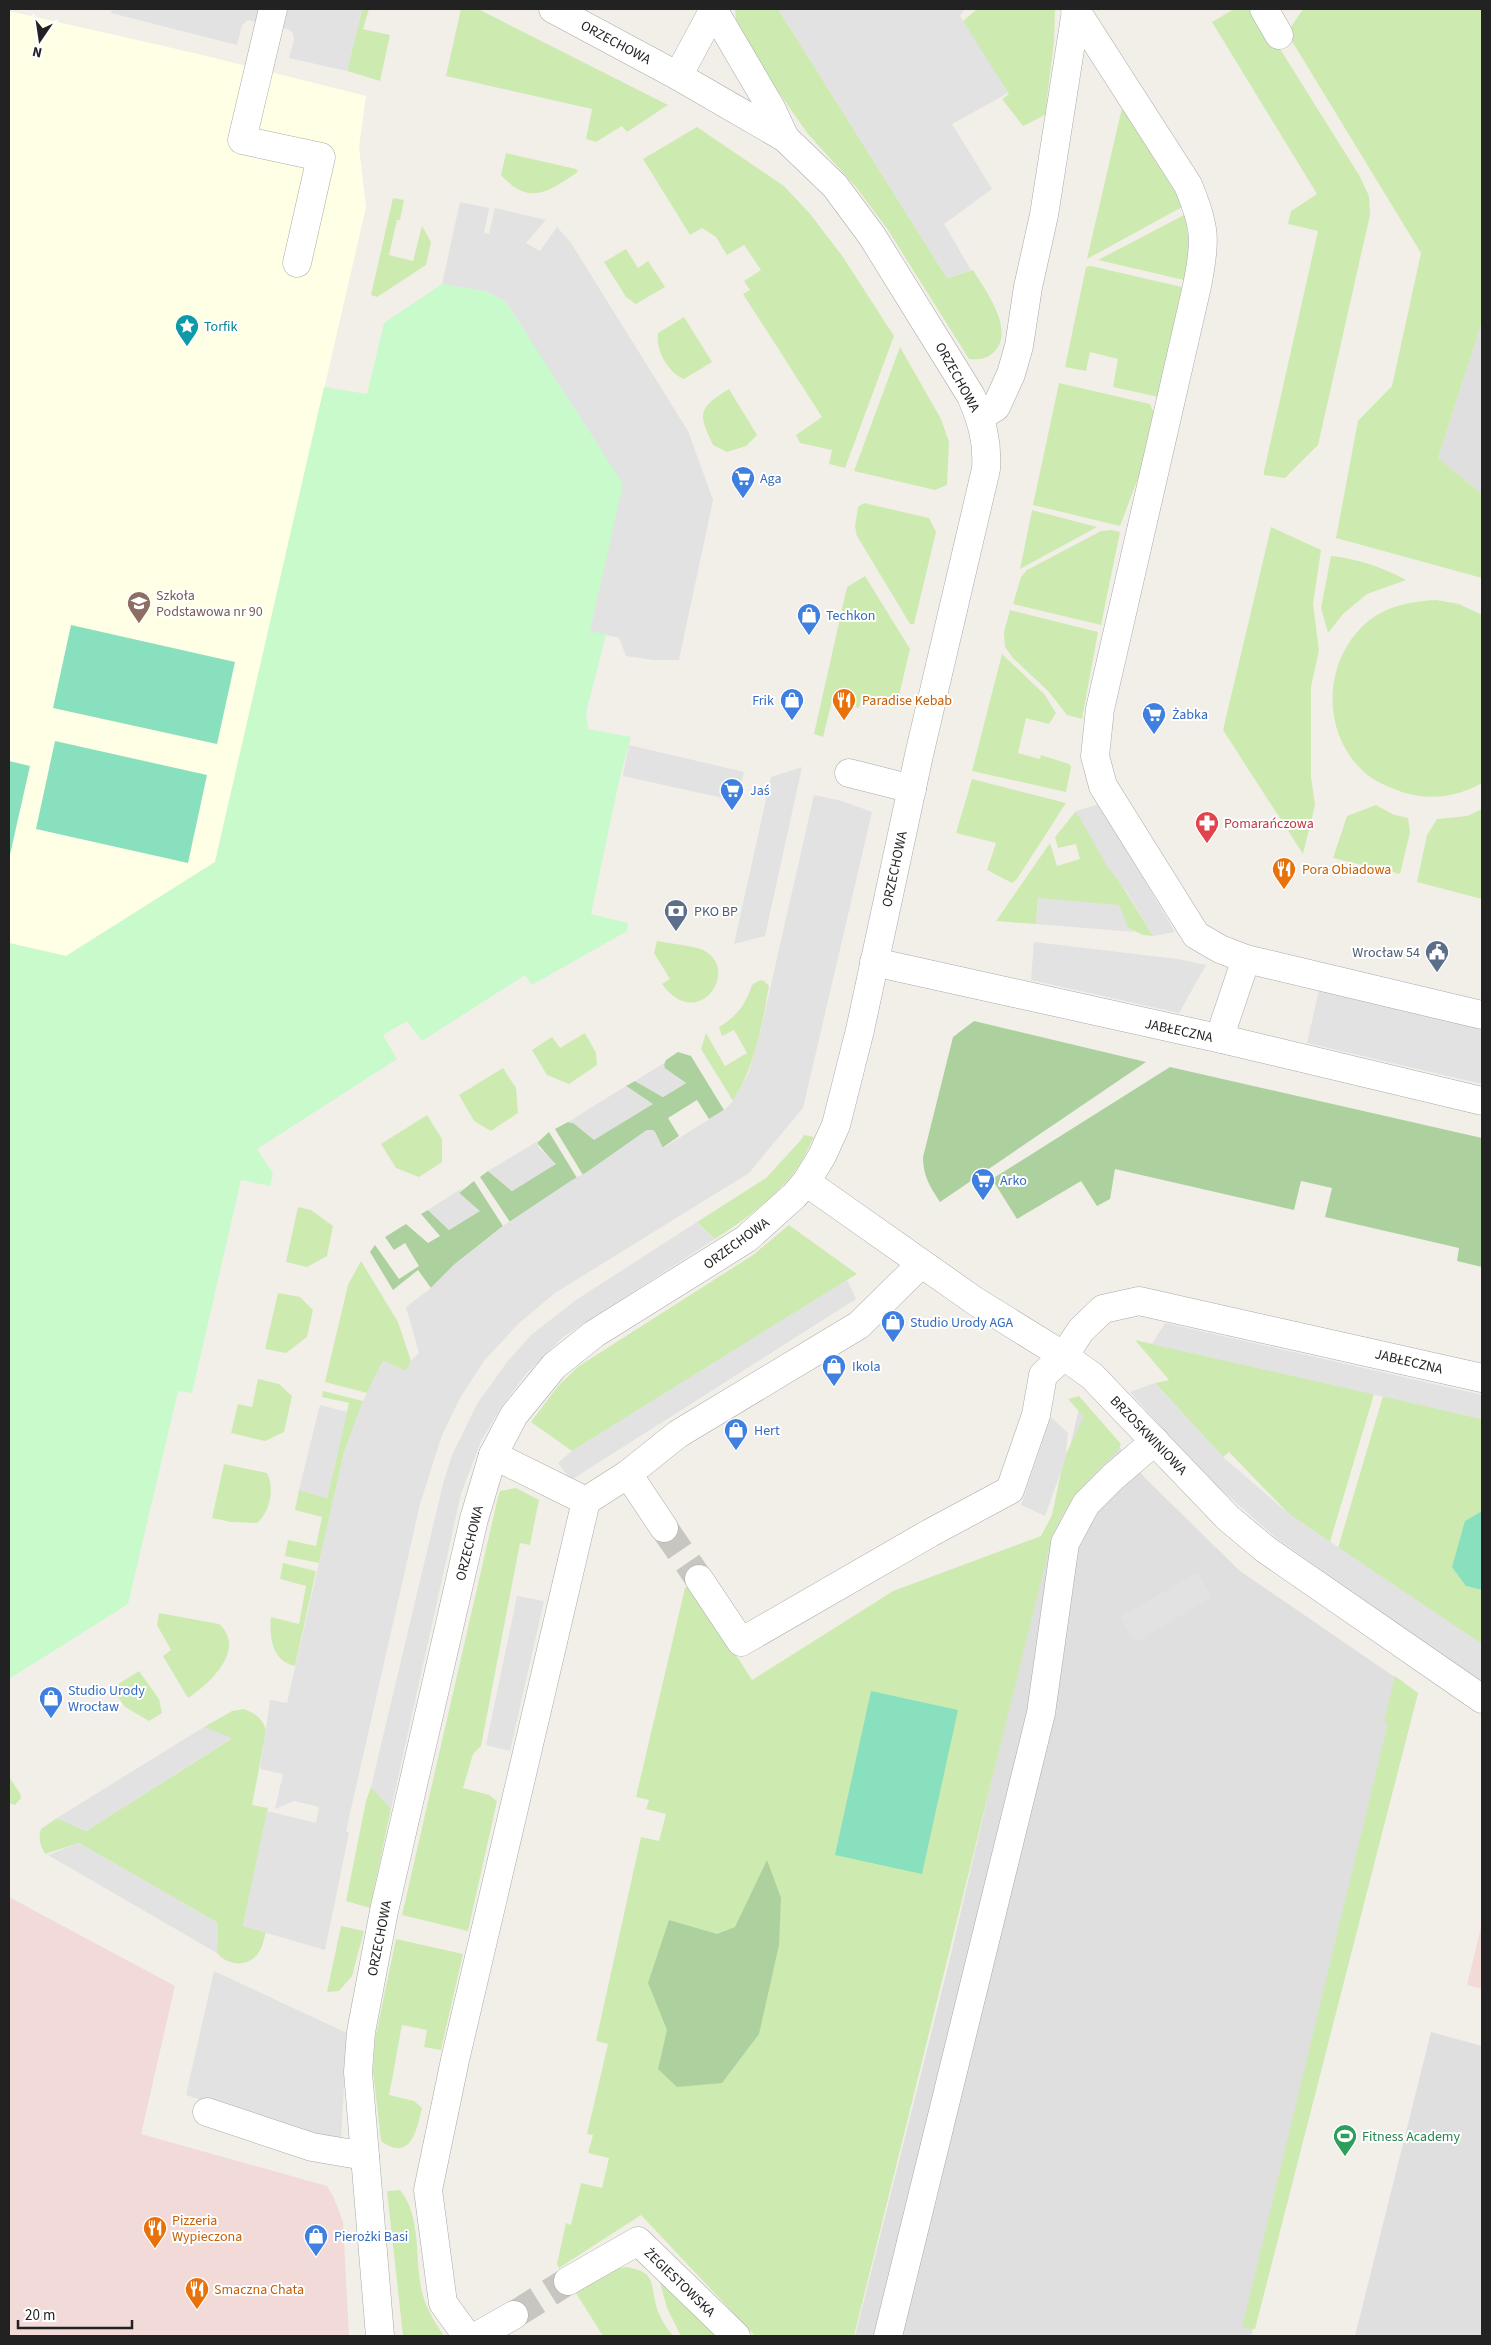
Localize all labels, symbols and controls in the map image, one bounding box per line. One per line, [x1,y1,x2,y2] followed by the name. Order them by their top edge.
[15,15,65,65] north arrow
[577,16,655,70] street label: ORZECHOWA
[31,41,44,62] text: N
[174,313,200,347] place icon: Torfik
[204,317,238,337] place label: Torfik
[930,339,985,416] street label: ORZECHOWA
[730,465,756,499] supermarket icon: Aga
[760,469,782,489] place label: Aga
[156,586,263,622] place label: Szkoła Podstawowa nr 90
[126,590,152,624] school or university icon: Szkoła Podstawowa nr 90
[796,602,822,636] shop icon: Techkon
[826,606,875,626] place label: Techkon
[779,687,805,721] shop icon: Frik
[831,687,857,721] restaurant icon: Paradise Kebab
[752,691,774,711] place label: Frik
[862,691,952,711] place label: Paradise Kebab
[1141,701,1167,735] supermarket icon: Żabka
[1172,705,1208,725] place label: Żabka
[719,777,745,811] supermarket icon: Jaś
[750,781,770,801] place label: Jaś
[1194,810,1220,844] pharmacy icon: Pomarańczowa
[1224,814,1314,834] place label: Pomarańczowa
[877,829,913,909] street label: ORZECHOWA
[1271,856,1297,890] restaurant icon: Pora Obiadowa
[1302,860,1391,880] place label: Pora Obiadowa
[663,898,689,932] bank icon: PKO BP
[694,902,738,922] place label: PKO BP
[1424,939,1450,973] public building icon: Wrocław 54
[1352,943,1420,963] place label: Wrocław 54
[1143,1014,1215,1048] street label: JABŁECZNA
[970,1167,996,1201] supermarket icon: Arko
[1000,1171,1027,1191] place label: Arko
[700,1213,774,1275] street label: ORZECHOWA
[880,1309,906,1343] shop icon: Studio Urody AGA
[910,1313,1014,1333] place label: Studio Urody AGA
[1373,1344,1445,1380] street label: JABŁECZNA
[821,1353,847,1387] shop icon: Ikola
[852,1357,881,1377] place label: Ikola
[1105,1392,1192,1480] street label: BRZOSKWINIOWA
[723,1417,749,1451] shop icon: Hert
[754,1421,780,1441] place label: Hert
[451,1503,489,1583] street label: ORZECHOWA
[68,1681,145,1717] place label: Studio Urody Wrocław
[38,1685,64,1719] shop icon: Studio Urody Wrocław
[363,1898,397,1978] street label: ORZECHOWA
[1332,2123,1358,2157] sports icon: Fitness Academy
[1362,2127,1460,2147] place label: Fitness Academy
[172,2211,242,2247] place label: Pizzeria Wypieczona
[142,2215,168,2249] restaurant icon: Pizzeria Wypieczona
[303,2223,329,2257] shop icon: Pierożki Basi
[334,2227,408,2247] place label: Pierożki Basi
[639,2244,720,2322] street label: ŻEGIESTOWSKA
[184,2276,210,2310] restaurant icon: Smaczna Chata
[214,2280,304,2300] place label: Smaczna Chata
[18,2298,131,2330] scale bar
[25,2305,55,2326] text: 20 m

